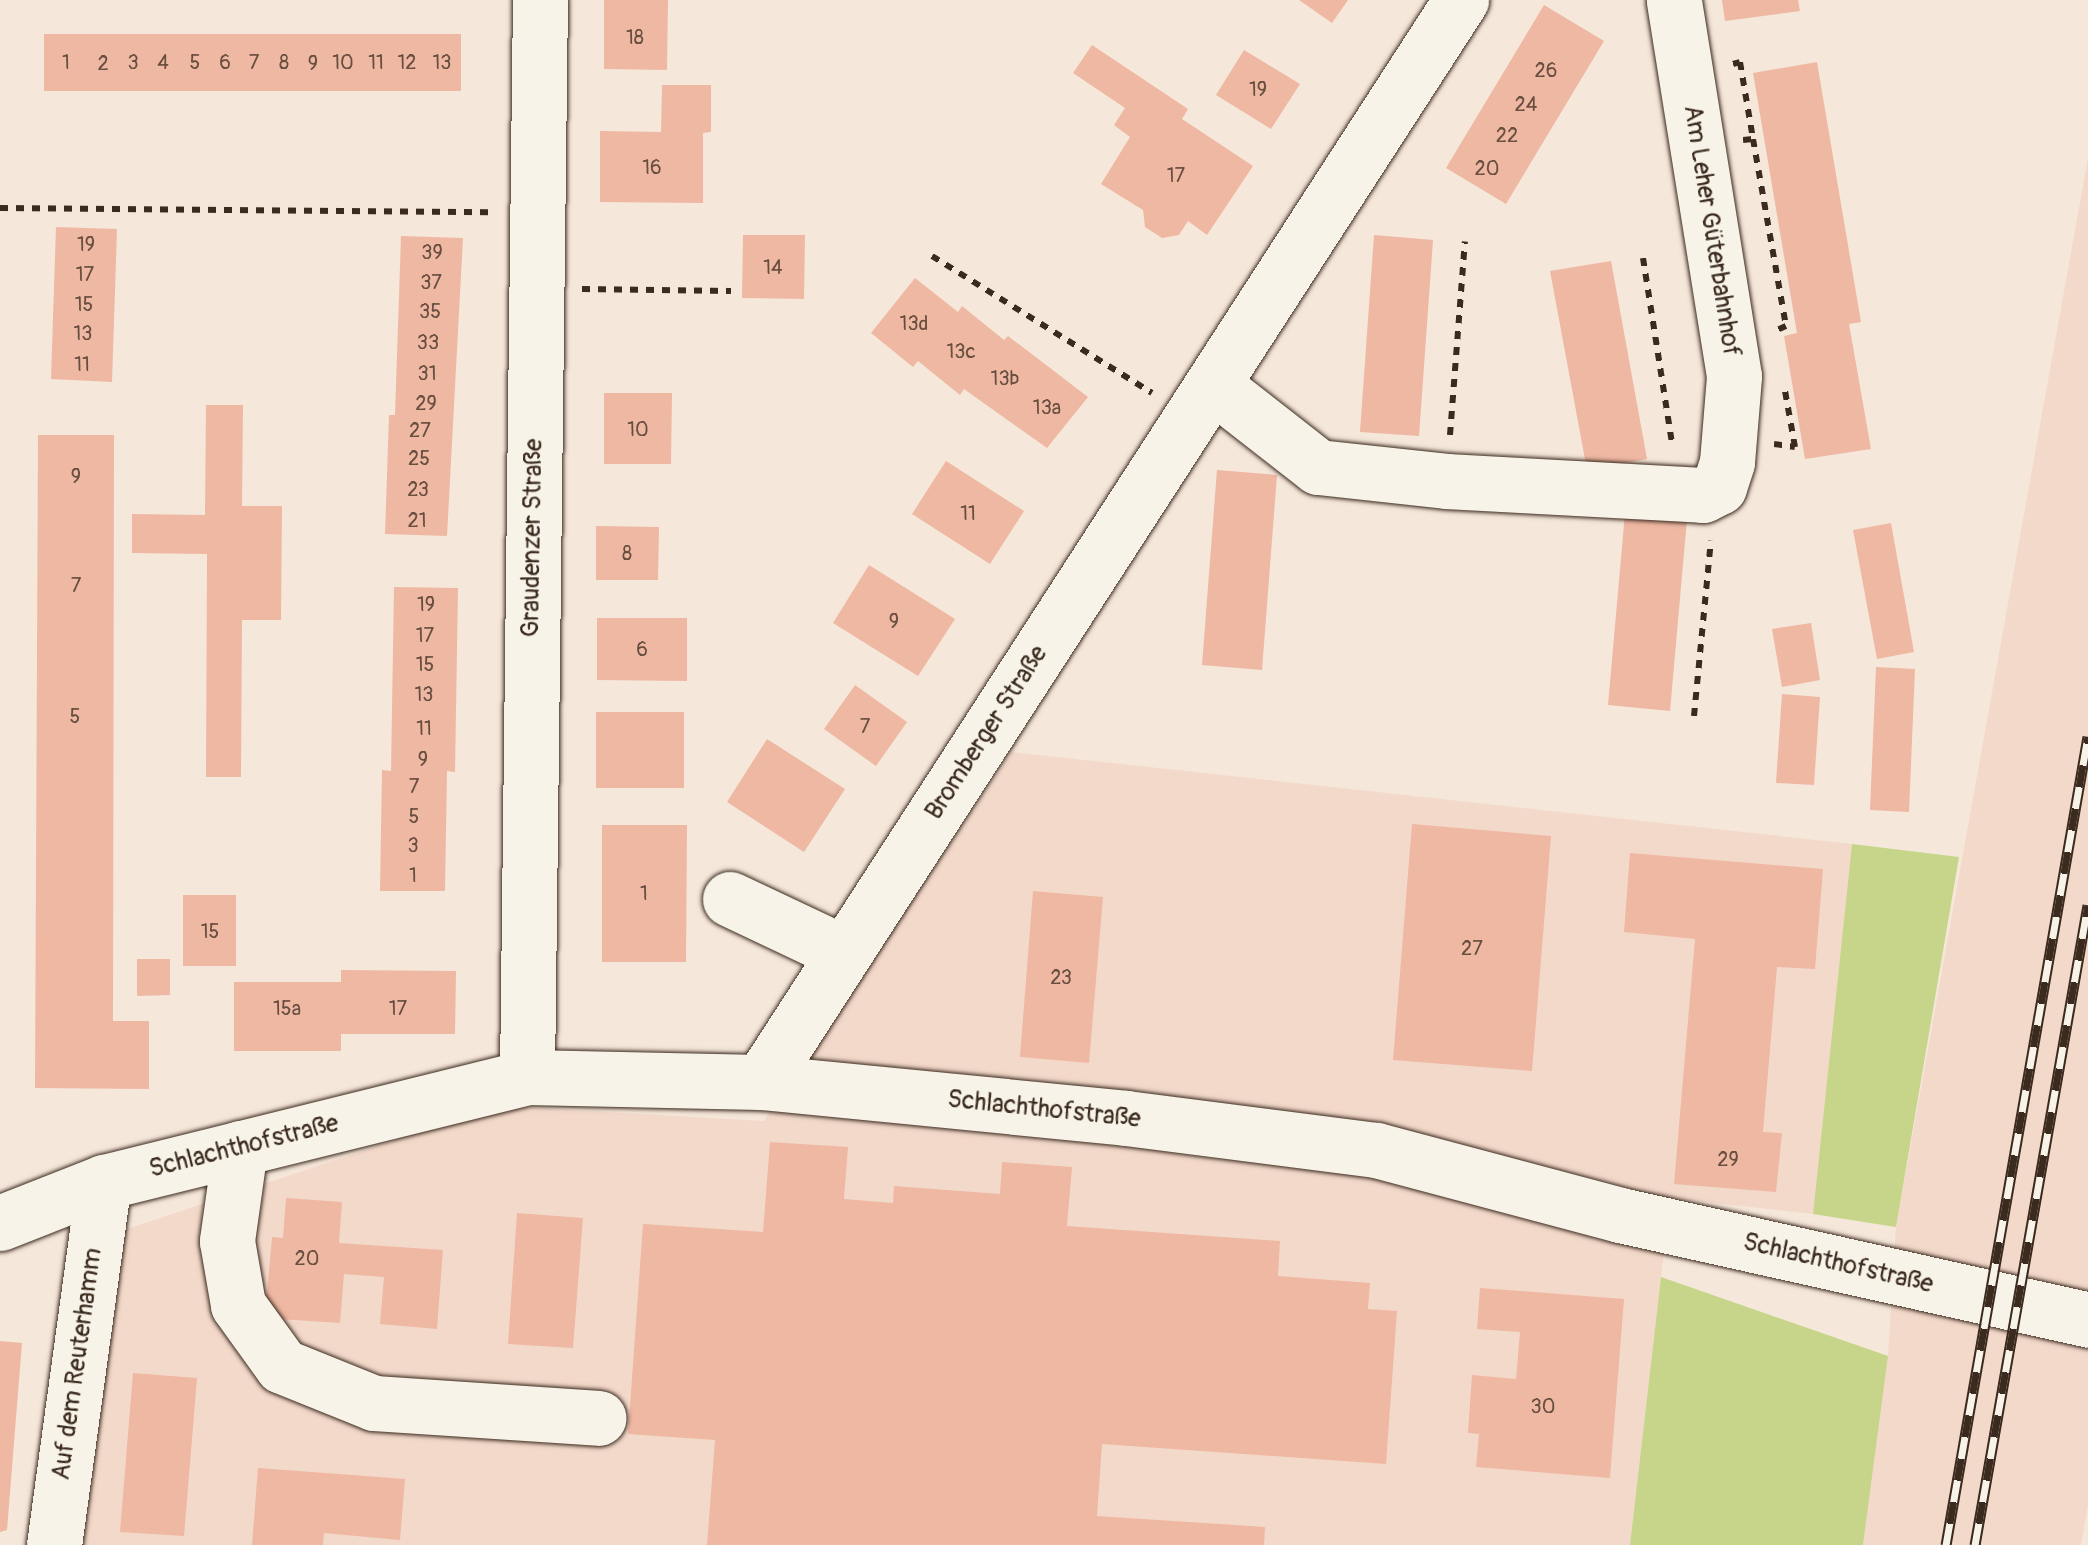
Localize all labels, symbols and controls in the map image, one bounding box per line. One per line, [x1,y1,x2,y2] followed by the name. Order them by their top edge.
[626,25,644,49] house number: 18
[62,50,70,74] house number: 1
[127,50,139,74] house number: 3
[157,50,169,74] house number: 4
[190,50,200,74] house number: 5
[219,50,231,74] house number: 6
[249,50,259,74] house number: 7
[279,50,289,74] house number: 8
[332,50,354,74] house number: 10
[368,50,384,74] house number: 11
[398,50,416,74] house number: 12
[433,50,451,74] house number: 13
[97,51,109,75] house number: 2
[308,51,318,75] house number: 9
[1535,58,1557,82] house number: 26
[1249,77,1267,101] house number: 19
[1515,92,1537,116] house number: 24
[1676,103,1746,359] street label: Am Leher Güterbahnhof
[1496,123,1518,147] house number: 22
[642,155,662,179] house number: 16
[1475,156,1499,180] house number: 20
[1167,163,1185,187] house number: 17
[77,232,95,256] house number: 19
[421,240,443,264] house number: 39
[763,255,783,279] house number: 14
[76,262,94,286] house number: 17
[420,270,442,294] house number: 37
[75,292,93,316] house number: 15
[419,299,441,323] house number: 35
[900,311,928,335] house number: 13d
[74,321,92,345] house number: 13
[417,330,439,354] house number: 33
[946,339,976,363] house number: 13c
[74,352,90,376] house number: 11
[418,361,436,385] house number: 31
[991,366,1019,390] house number: 13b
[415,391,437,415] house number: 29
[1033,395,1061,419] house number: 13a
[627,417,649,441] house number: 10
[409,418,431,442] house number: 27
[516,438,550,638] street label: Graudenzer Straße
[408,446,430,470] house number: 25
[71,464,81,488] house number: 9
[407,477,429,501] house number: 23
[960,501,976,525] house number: 11
[408,508,426,532] house number: 21
[622,541,632,565] house number: 8
[71,573,81,597] house number: 7
[417,592,435,616] house number: 19
[889,609,899,633] house number: 9
[416,623,434,647] house number: 17
[636,637,648,661] house number: 6
[920,640,1054,826] street label: Bromberger Straße
[416,652,434,676] house number: 15
[415,682,433,706] house number: 13
[70,704,80,728] house number: 5
[860,714,870,738] house number: 7
[416,716,432,740] house number: 11
[418,747,428,771] house number: 9
[409,774,419,798] house number: 7
[409,804,419,828] house number: 5
[407,833,419,857] house number: 3
[409,863,417,887] house number: 1
[640,881,648,905] house number: 1
[201,919,219,943] house number: 15
[1461,936,1483,960] house number: 27
[1050,965,1072,989] house number: 23
[273,996,301,1020] house number: 15a
[389,996,407,1020] house number: 17
[946,1085,1142,1135] street label: Schlachthofstraße
[146,1109,342,1185] street label: Schlachthofstraße
[1717,1147,1739,1171] house number: 29
[1740,1228,1936,1300] street label: Schlachthofstraße
[47,1246,109,1482] street label: Auf dem Reuterhamm
[295,1246,319,1270] house number: 20
[1531,1394,1555,1418] house number: 30

